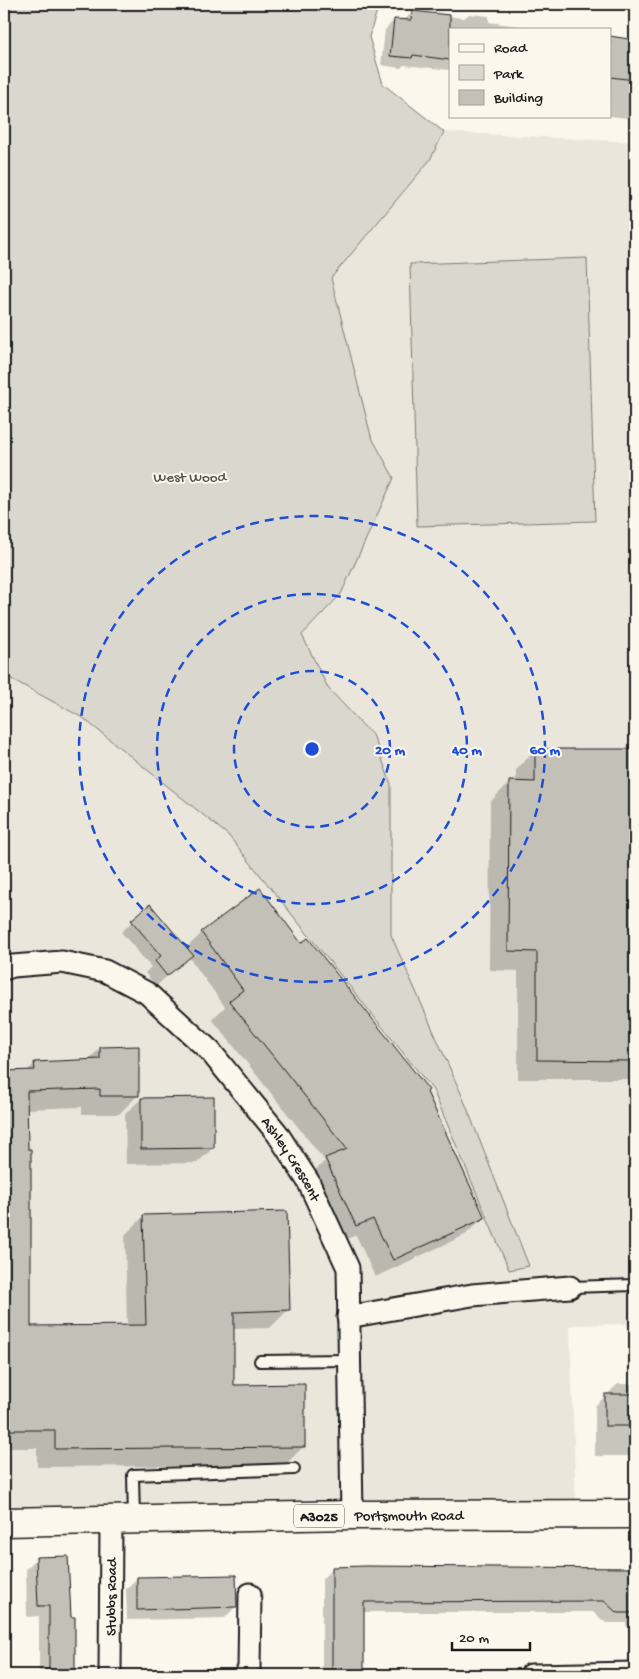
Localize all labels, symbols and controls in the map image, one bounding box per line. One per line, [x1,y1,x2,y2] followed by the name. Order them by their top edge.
[449,28,612,118] legend
[494,40,528,58] text: Road
[493,66,524,84] text: Park
[493,90,543,108] text: Building
[154,469,228,487] park label: West Wood
[303,740,321,758] centre of rings
[375,742,405,760] text: 20 m
[451,742,482,760] text: 40 m
[530,742,561,760] text: 60 m
[256,1114,324,1206] street label: Ashley Crescent
[294,1504,344,1528] road number: A3025
[353,1508,465,1526] street label: Portsmouth Road
[103,1557,122,1636] street label: Stubbs Road
[452,1619,529,1651] scale bar
[459,1630,489,1648] text: 20 m

